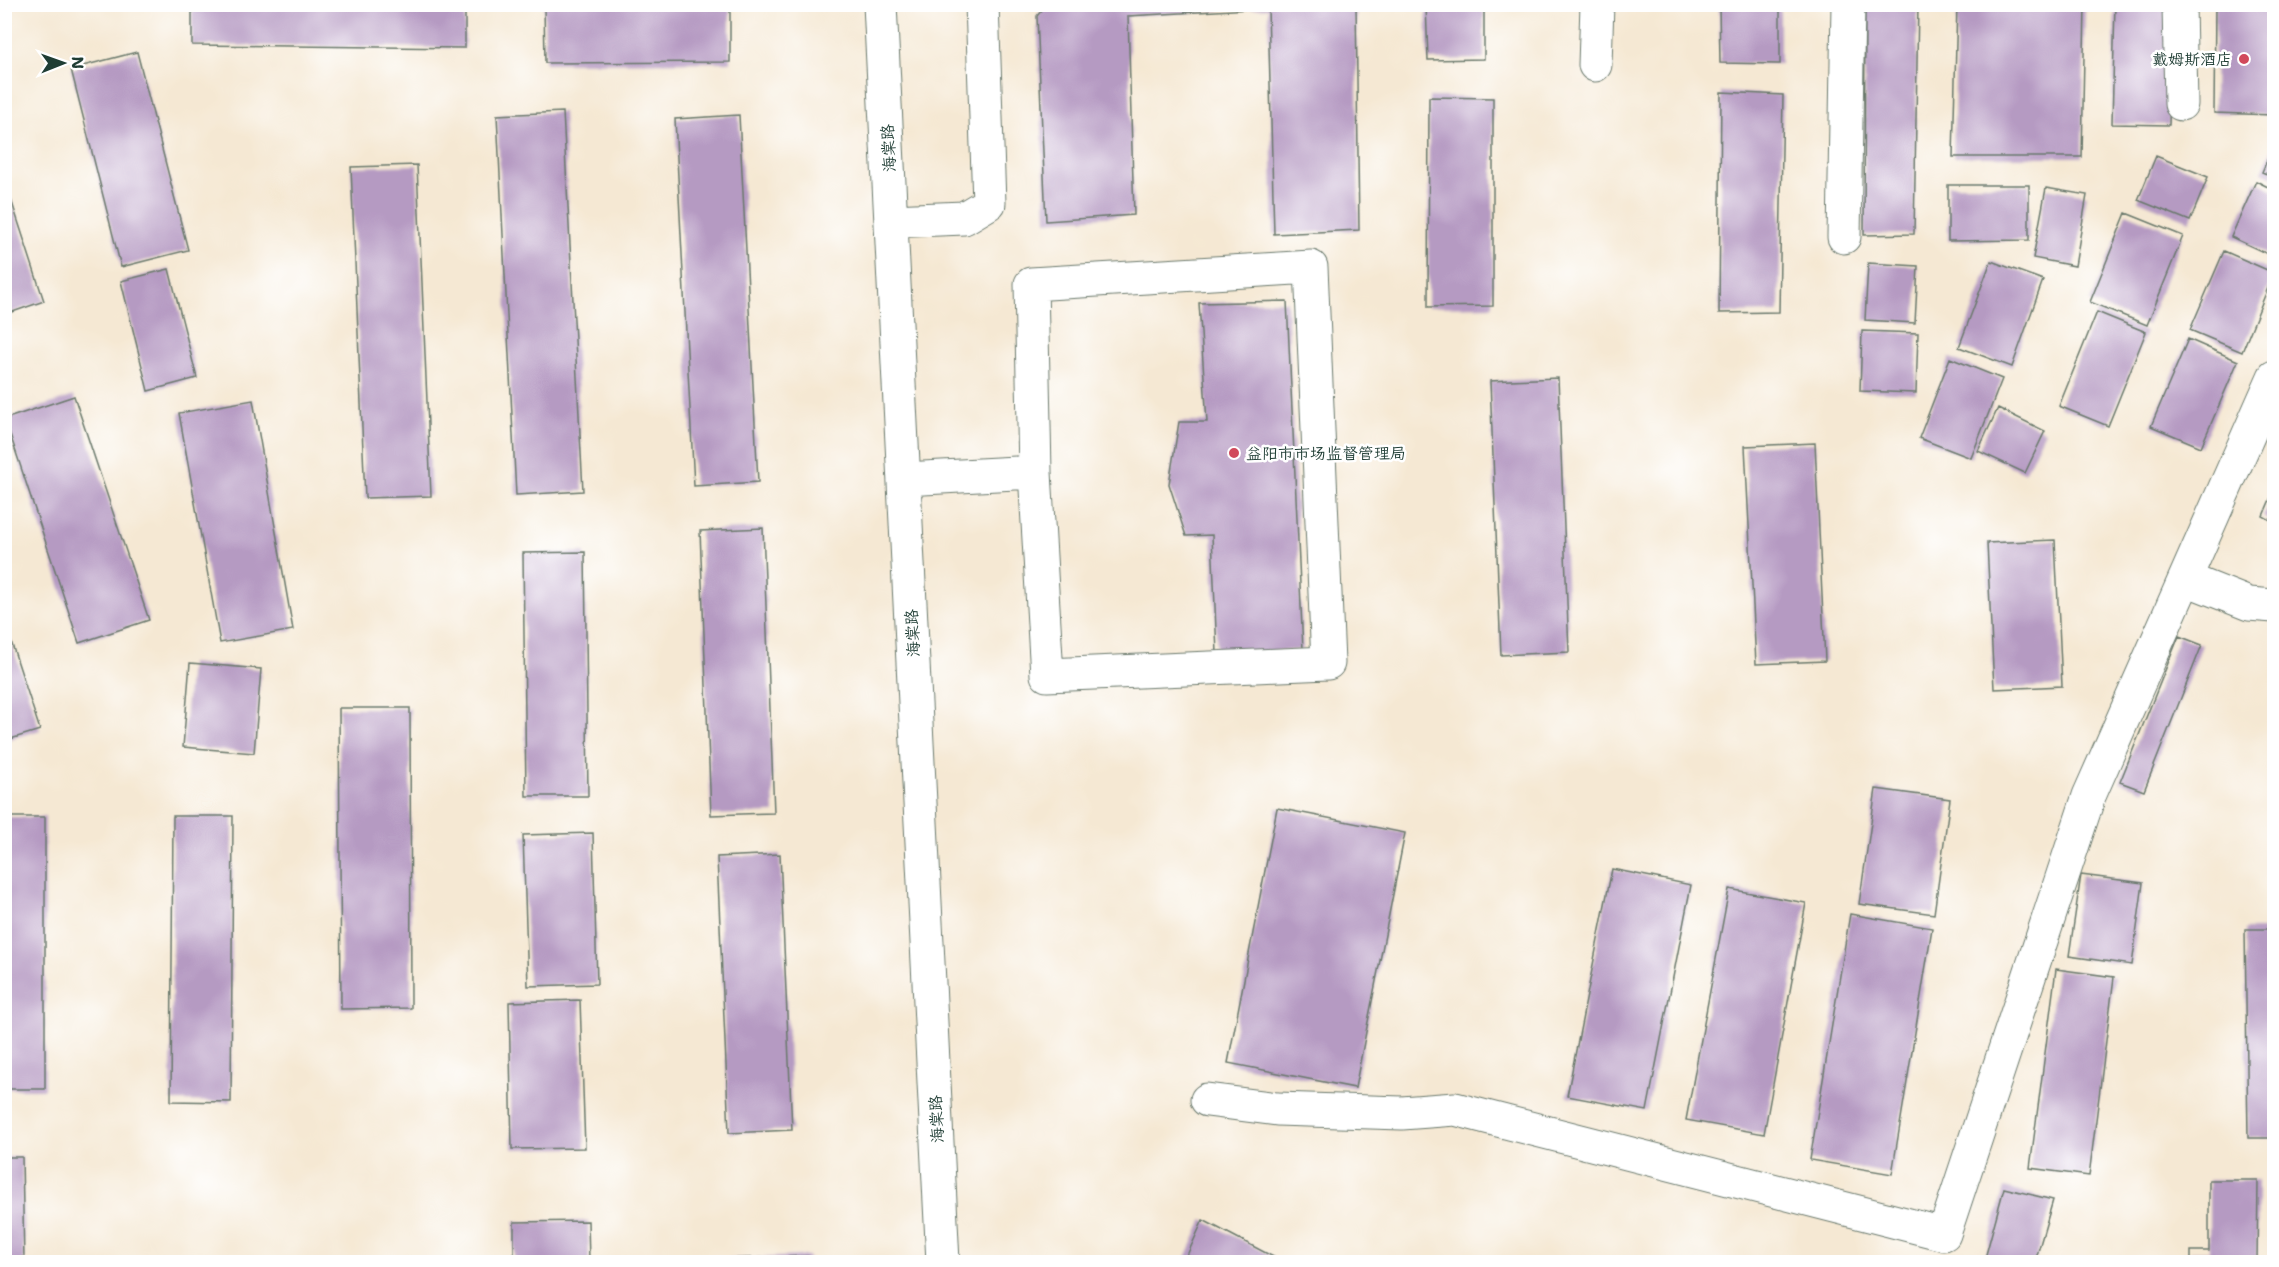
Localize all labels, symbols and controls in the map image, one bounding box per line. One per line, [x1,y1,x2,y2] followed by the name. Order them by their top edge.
[33,33,93,93] north arrow
[2152,49,2232,70] place label: 戴姆斯酒店
[2237,52,2251,66] marker: 戴姆斯酒店
[67,56,88,69] text: N
[877,123,900,172] street label: 海棠路
[1246,443,1406,464] place label: 益阳市市场监督管理局
[1227,446,1241,460] marker: 益阳市市场监督管理局
[901,608,924,657] street label: 海棠路
[925,1094,948,1143] street label: 海棠路

